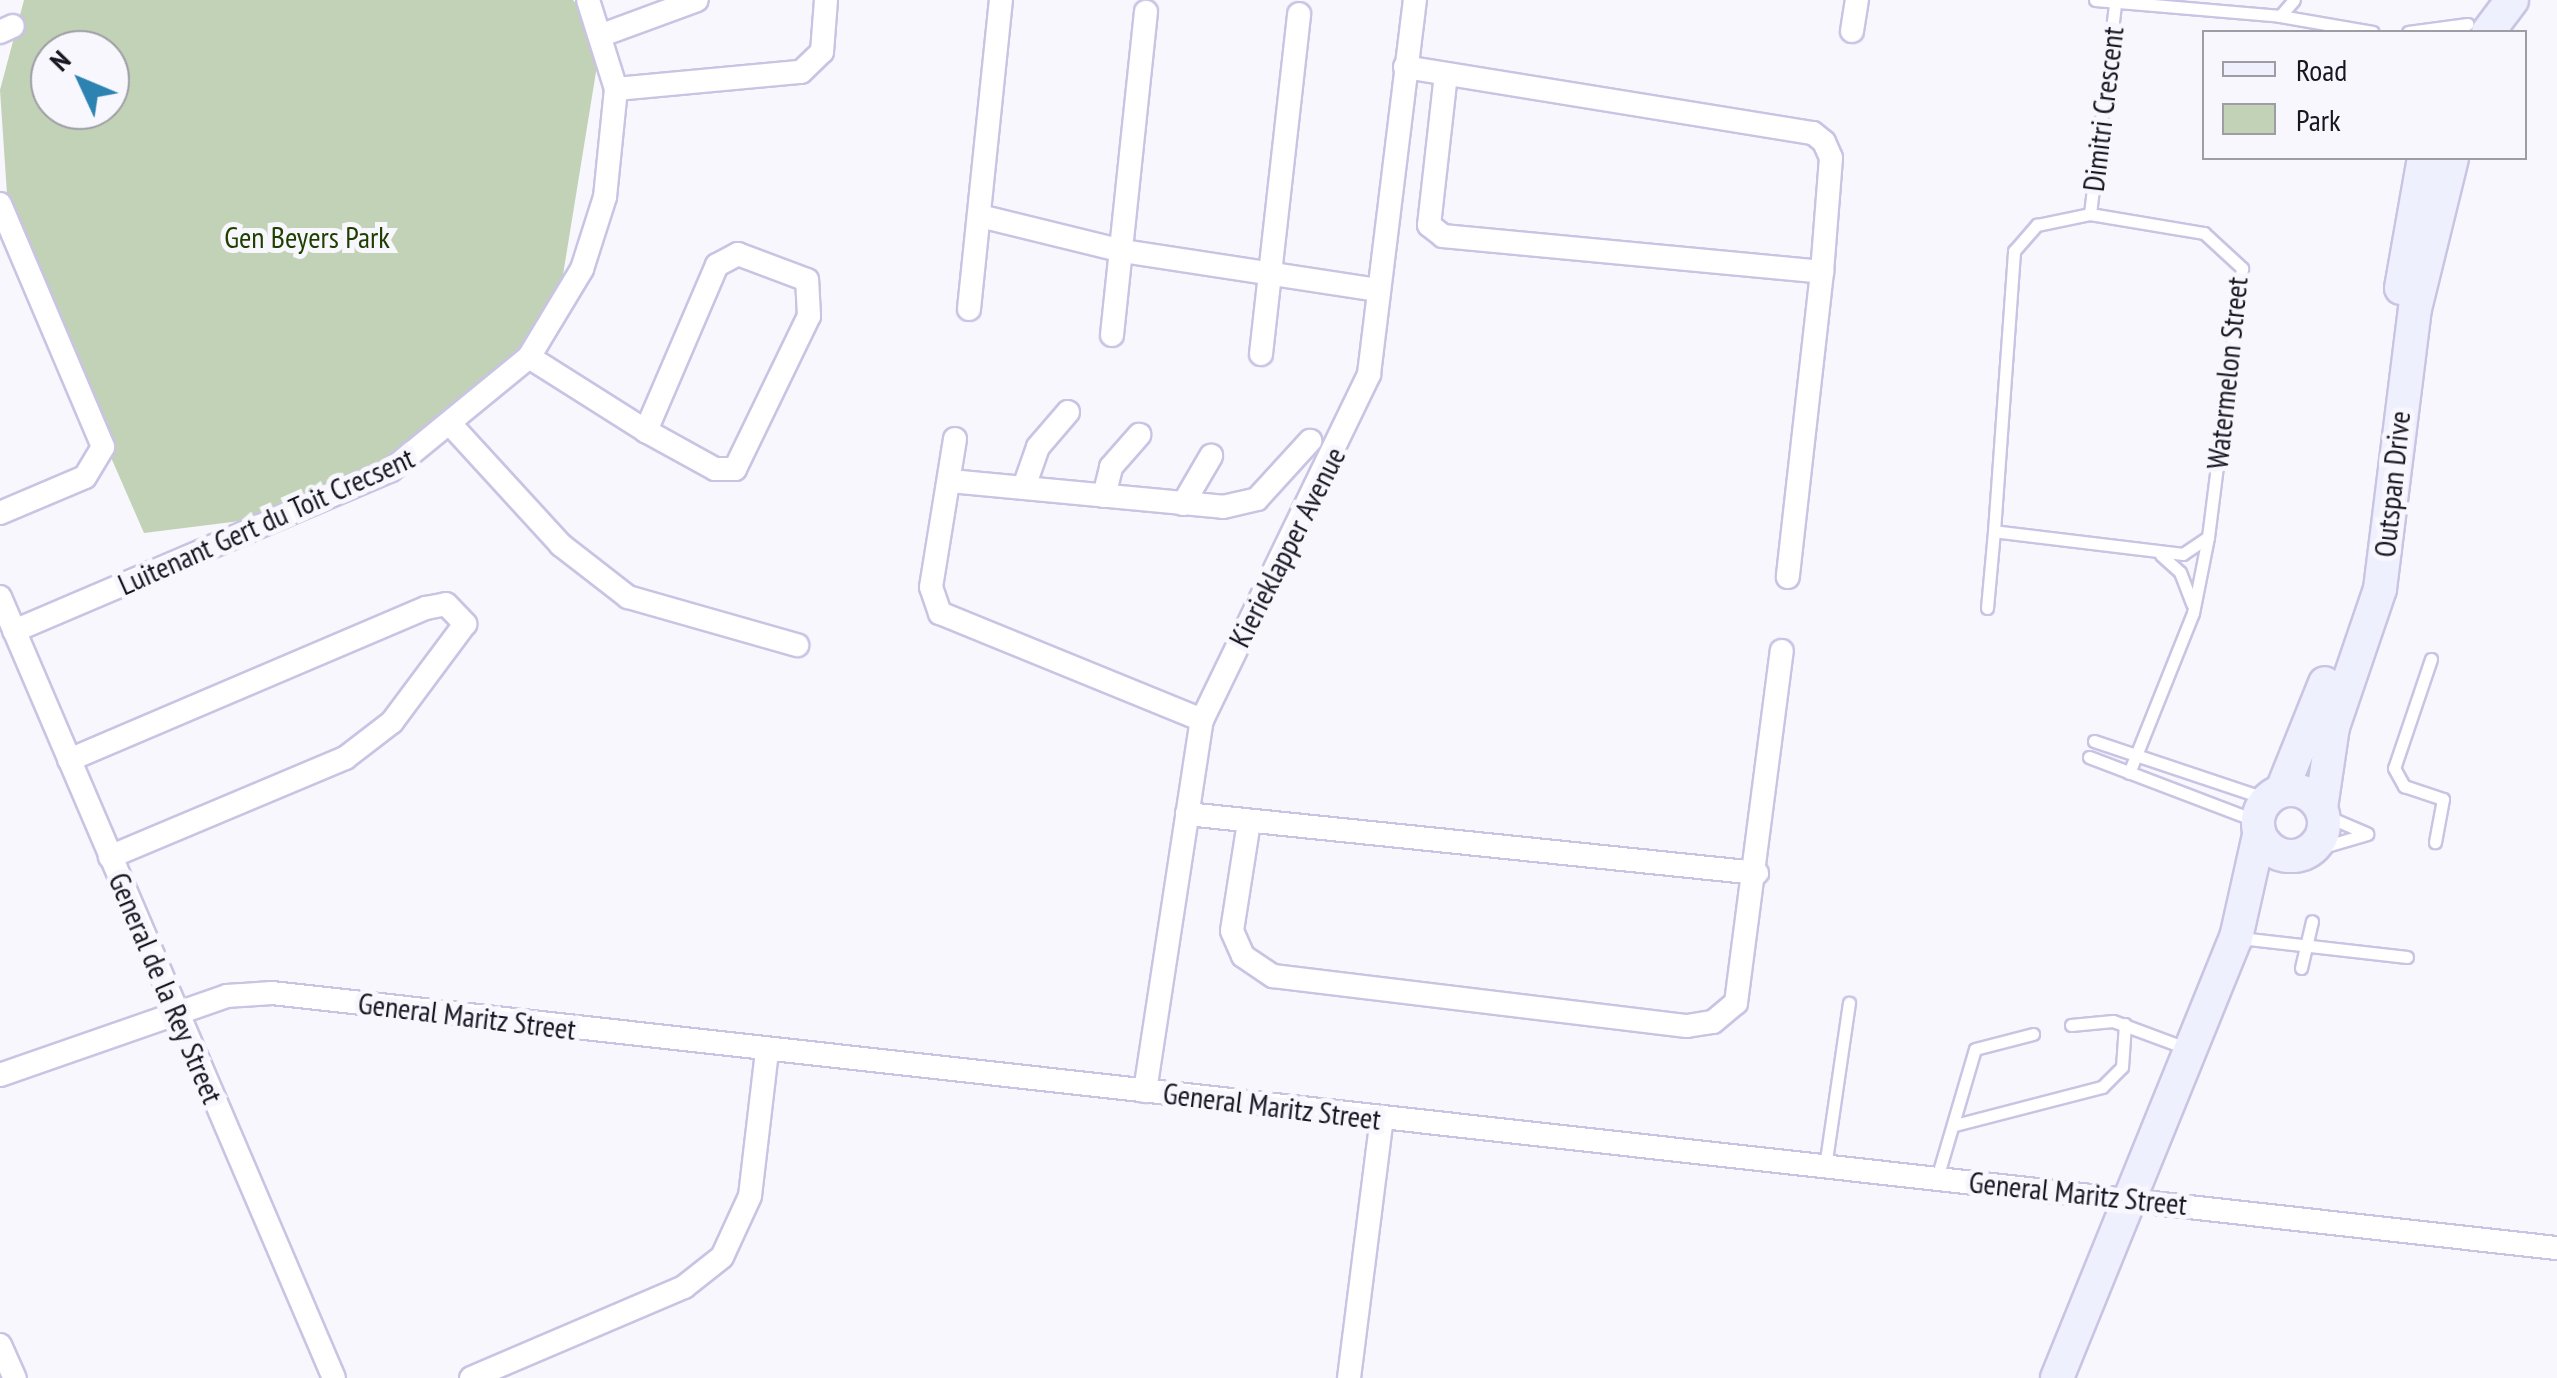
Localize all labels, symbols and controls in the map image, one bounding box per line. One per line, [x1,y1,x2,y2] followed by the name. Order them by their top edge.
[2075,25,2131,193] street label: Dimitri Crescent
[30,30,130,130] north arrow
[2202,30,2527,160] legend
[41,42,78,78] text: N
[2296,50,2347,89] text: Road
[2296,100,2341,139] text: Park
[224,219,390,255] park label: Gen Beyers Park
[2199,275,2255,471] street label: Watermelon Street
[2366,409,2418,559] street label: Outspan Drive
[112,439,420,603] street label: Luitenant Gert du Toit Crecsent
[1221,441,1353,653] street label: Kierieklapper Avenue
[101,867,231,1109] street label: General de la Rey Street
[356,985,578,1047] street label: General Maritz Street
[1161,1075,1383,1137] street label: General Maritz Street
[1967,1164,2189,1222] street label: General Maritz Street

